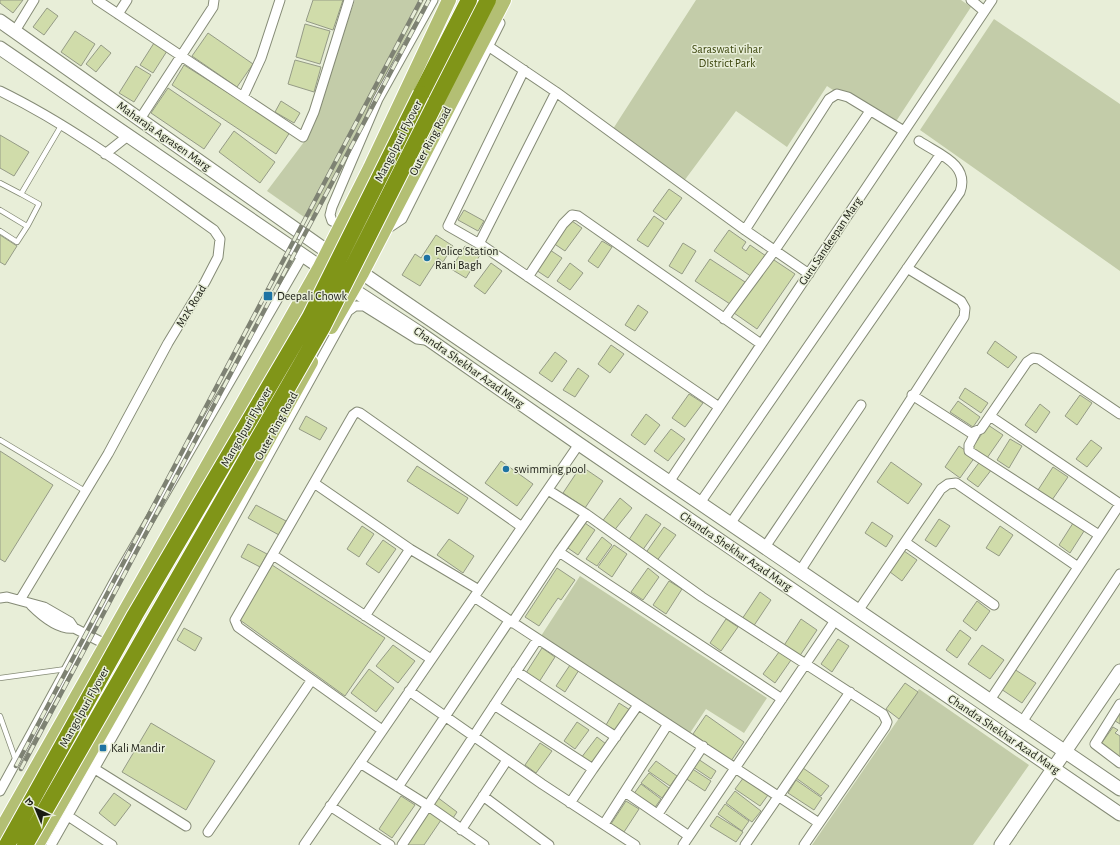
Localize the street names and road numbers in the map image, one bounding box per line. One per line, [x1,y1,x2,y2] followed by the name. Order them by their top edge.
[372,98,425,184] street label: Mangolpuri Flyover
[114,99,213,174] street label: Maharaja Agrasen Marg
[407,105,453,177] street label: Outer Ring Road
[796,195,864,287] street label: Guru Sandeepan Marg
[174,283,208,329] street label: M2K Road
[411,324,527,410] street label: Chandra Shekhar Azad Marg
[218,385,275,469] street label: Mangolpuri Flyover
[252,390,300,462] street label: Outer Ring Road
[678,509,794,593] street label: Chandra Shekhar Azad Marg
[57,665,112,750] street label: Mangolpuri Flyover
[946,692,1062,776] street label: Chandra Shekhar Azad Marg

